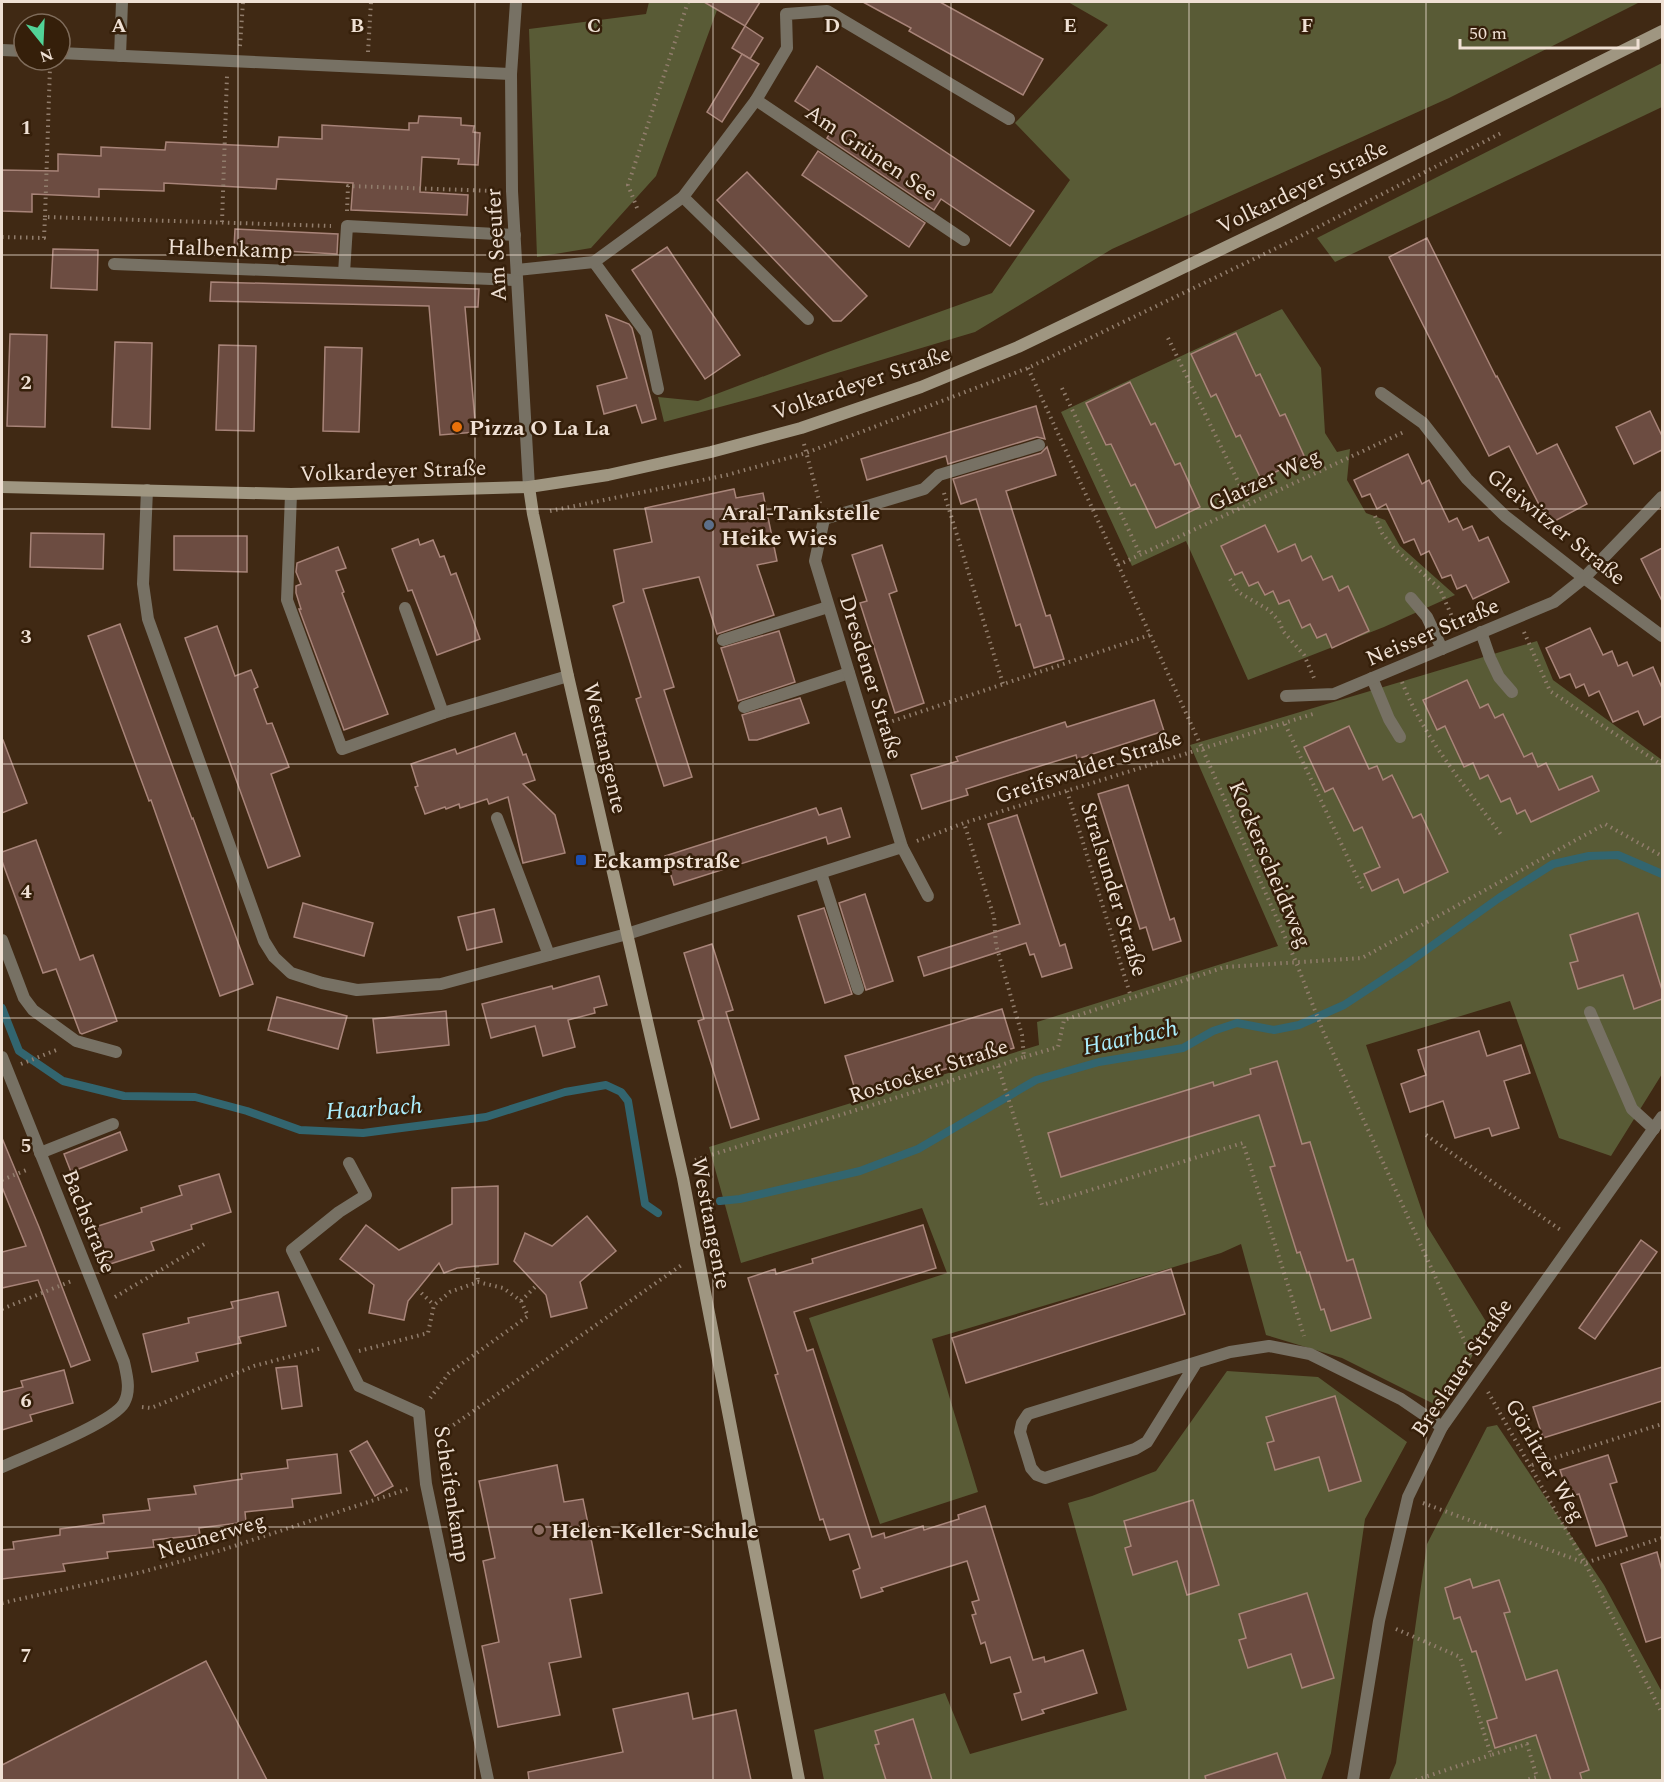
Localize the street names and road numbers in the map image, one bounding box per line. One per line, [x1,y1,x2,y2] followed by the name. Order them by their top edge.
[798,96,944,210] street label: Am Grünen See
[1211,132,1394,243] street label: Volkardeyer Straße
[477,187,516,303] street label: Am Seeufer
[167,231,293,268] street label: Halbenkamp
[768,337,955,429] street label: Volkardeyer Straße
[1203,440,1326,521] street label: Glatzer Weg
[299,452,487,491] street label: Volkardeyer Straße
[1479,461,1633,594] street label: Gleiwitzer Straße
[1361,589,1505,675] street label: Neisser Straße
[830,591,911,764] street label: Dresdener Straße
[573,679,636,817] street label: Westtangente
[991,722,1186,813] street label: Greifswalder Straße
[1219,776,1320,953] street label: Kockerscheidtweg
[1071,798,1156,981] street label: Stralsunder Straße
[844,1030,1013,1113] street label: Rostocker Straße
[682,1154,739,1292] street label: Westtangente
[53,1165,124,1279] street label: Bachstraße
[1403,1292,1521,1444] street label: Breslauer Straße
[1496,1393,1593,1529] street label: Görlitzer Weg
[424,1423,479,1565] street label: Scheifenkamp
[153,1504,270,1569] street label: Neunerweg

